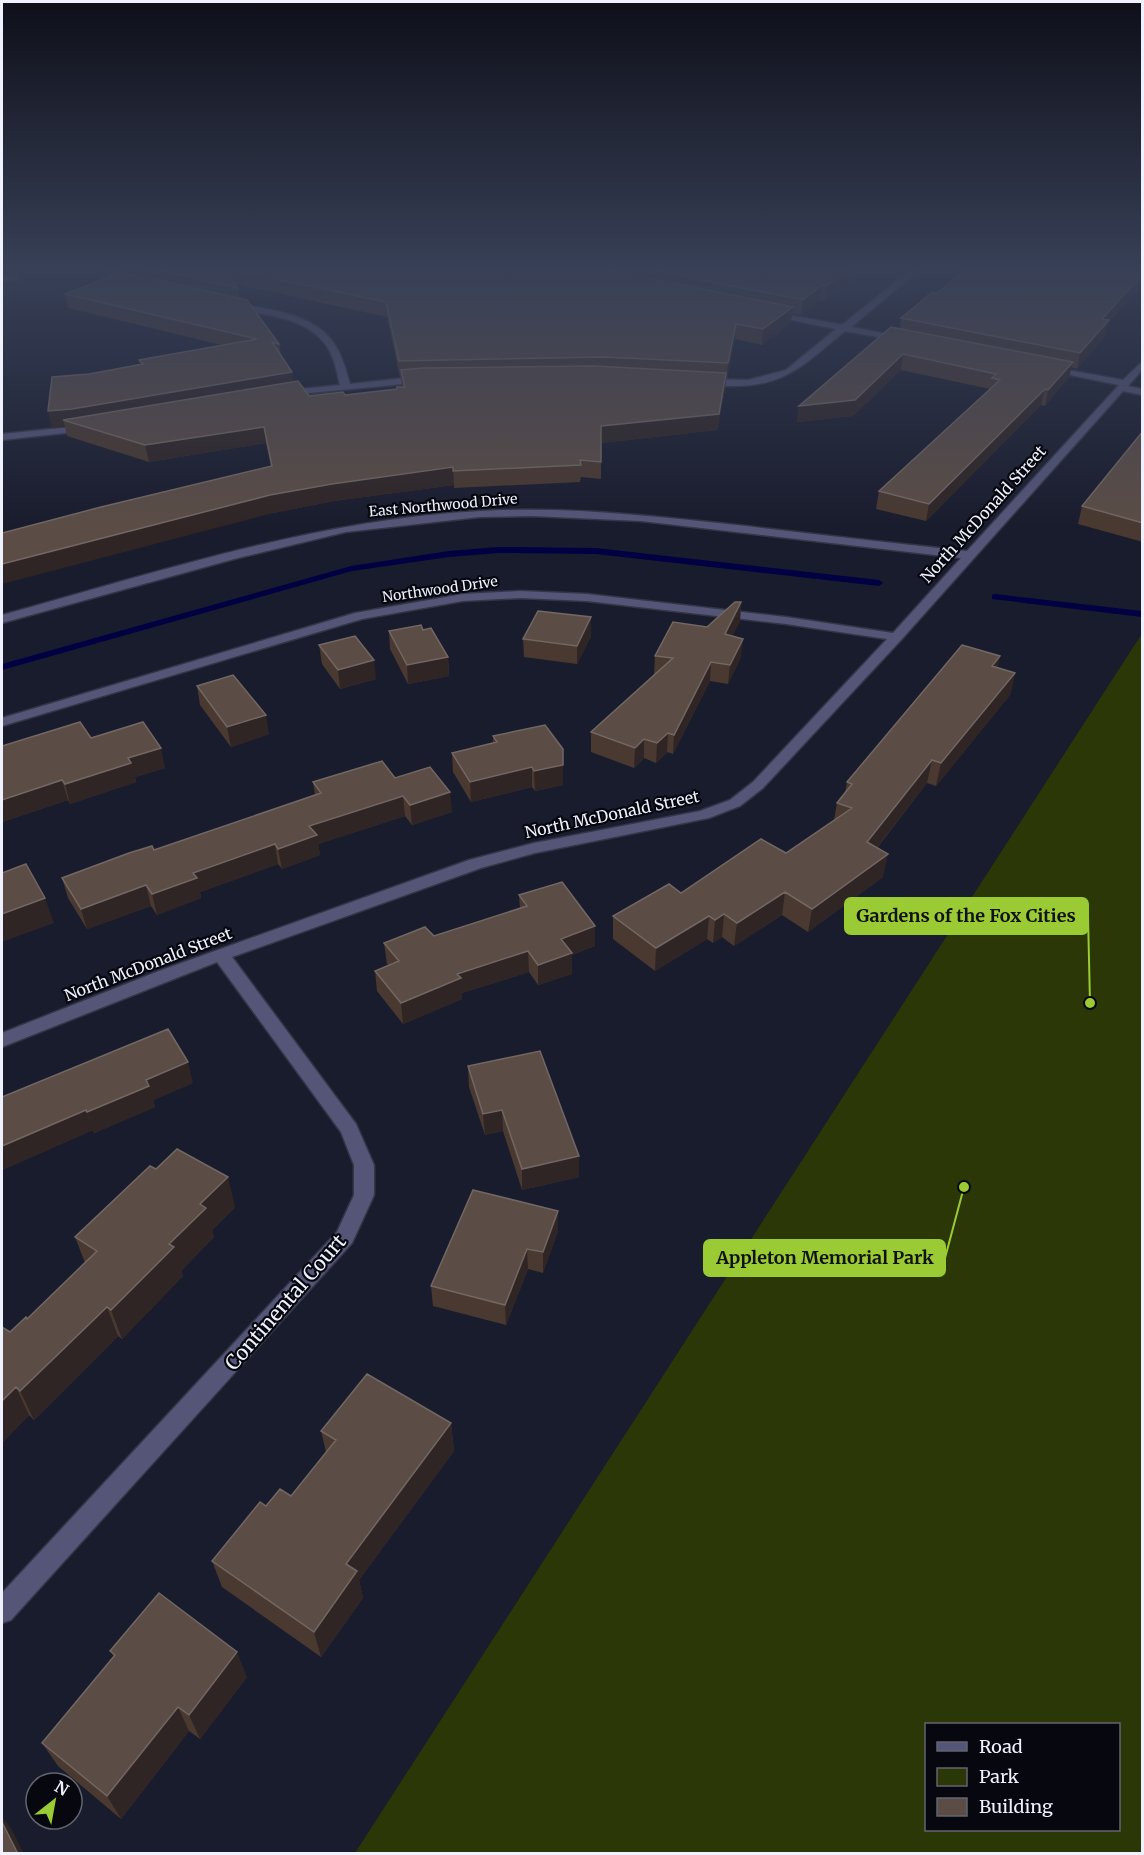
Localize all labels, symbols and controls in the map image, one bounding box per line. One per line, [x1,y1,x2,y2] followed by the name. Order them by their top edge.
[916,441,1050,587] street label: North McDonald Street
[368,490,518,520] street label: East Northwood Drive
[381,572,499,606] street label: Northwood Drive
[523,786,702,842] street label: North McDonald Street
[845,898,1088,934] callout: Gardens of the Fox Cities
[856,904,1076,927] text: Gardens of the Fox Cities
[61,923,235,1005] street label: North McDonald Street
[219,1229,351,1375] street label: Continental Court
[704,1240,945,1276] callout: Appleton Memorial Park
[715,1246,934,1269] text: Appleton Memorial Park
[925,1723,1120,1831] legend
[979,1735,1023,1758] text: Road
[979,1765,1020,1788] text: Park
[24,1771,84,1831] north arrow
[51,1776,73,1800] text: N
[979,1795,1053,1818] text: Building

